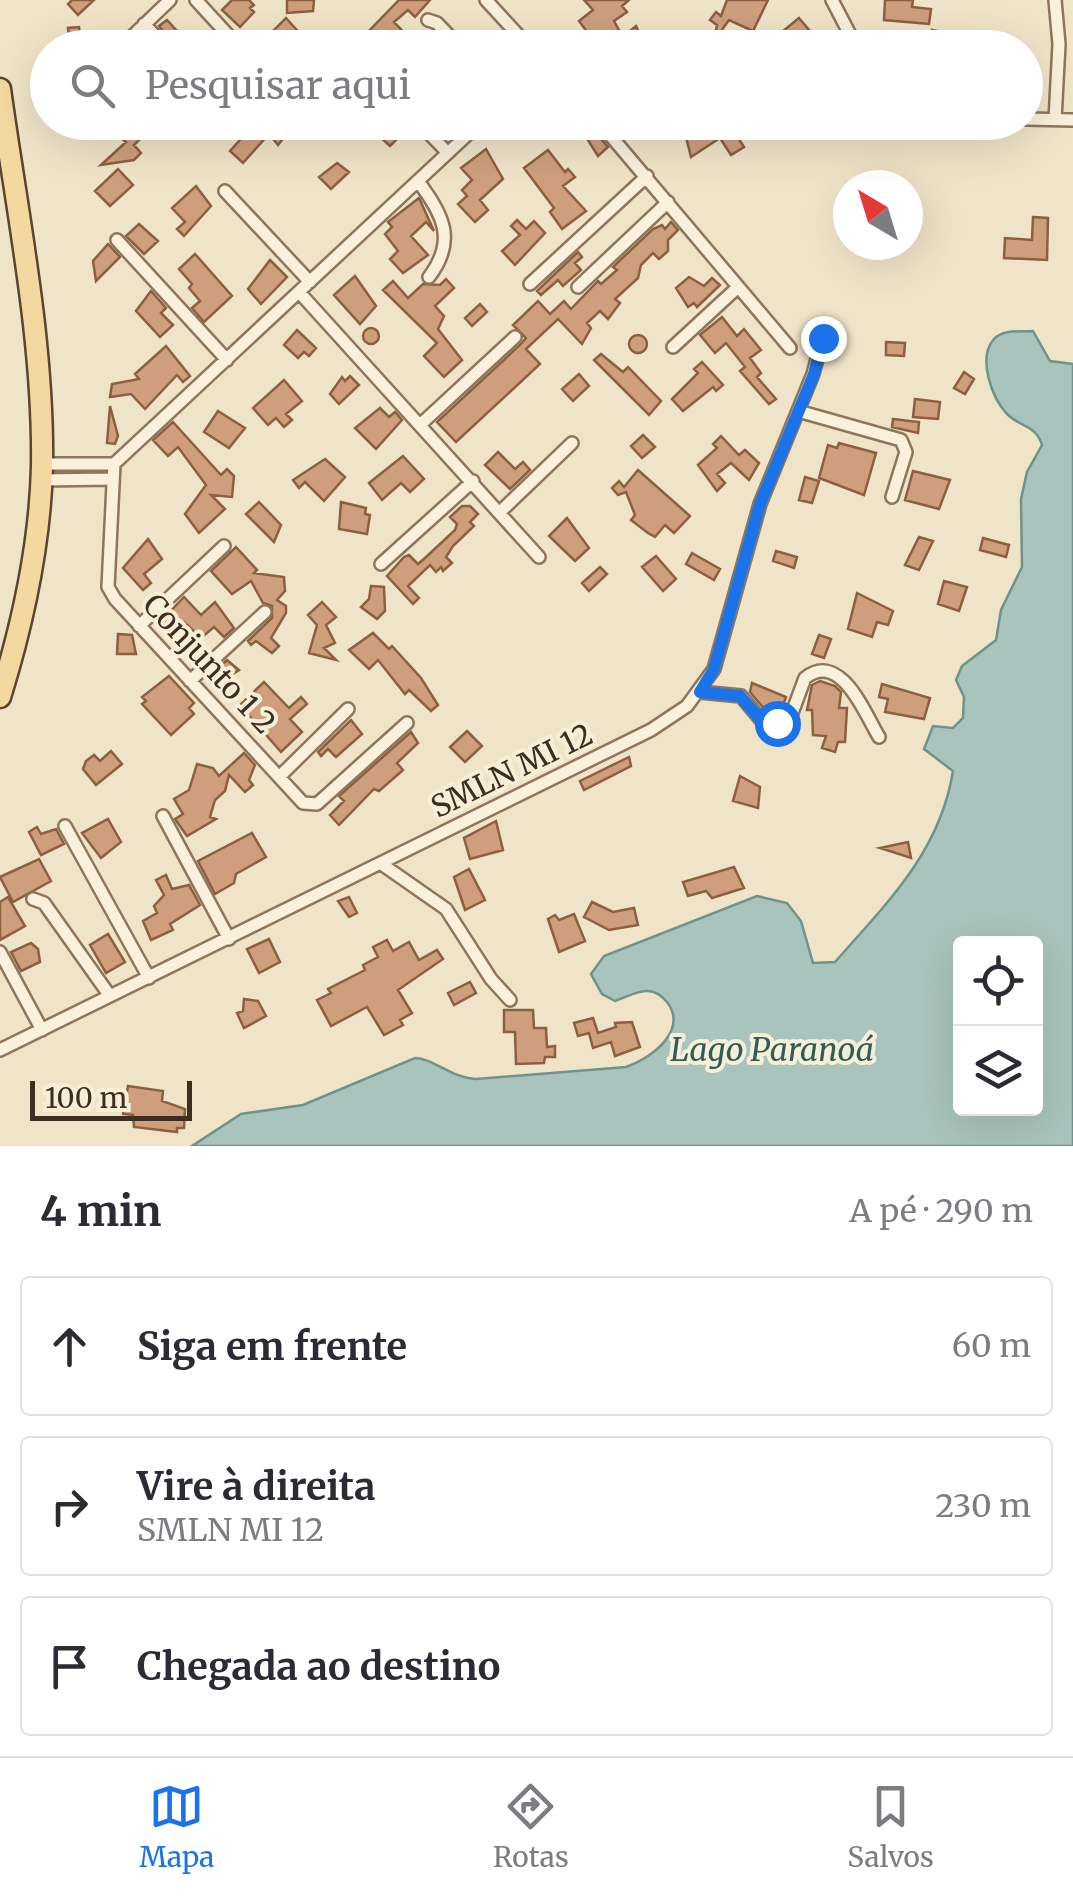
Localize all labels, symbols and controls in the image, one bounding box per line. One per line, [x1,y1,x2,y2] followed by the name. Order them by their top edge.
[30,30,1043,140] search box
[65,58,120,113] icon: search
[145,62,411,109] text: Pesquisar aqui
[833,170,923,260] north arrow
[801,316,847,362] route end
[135,586,284,741] street label: Conjunto 1 2
[755,701,801,747] route start
[424,715,599,826] street label: SMLN MI 12
[953,936,1043,1116] map controls
[953,936,1043,1026] button: locate
[953,1026,1043,1116] button: layers
[670,1030,874,1070] water label: Lago Paranoá
[30,1076,192,1120] scale bar
[45,1080,127,1116] text: 100 m
[40,1185,162,1237] text: 4 min
[849,1191,1033,1231] text: A pé · 290 m
[42,1319,97,1374] icon: ahead
[137,1323,407,1370] text: Siga em frente
[952,1326,1031,1366] text: 60 m
[137,1463,375,1510] text: Vire à direita
[42,1479,97,1534] icon: right
[935,1486,1031,1526] text: 230 m
[137,1510,324,1550] text: SMLN MI 12
[42,1639,97,1694] icon: arrive
[137,1643,500,1690] text: Chegada ao destino
[139,1779,214,1875] tab: Mapa
[493,1779,569,1875] tab: Rotas
[847,1779,934,1875] tab: Salvos

